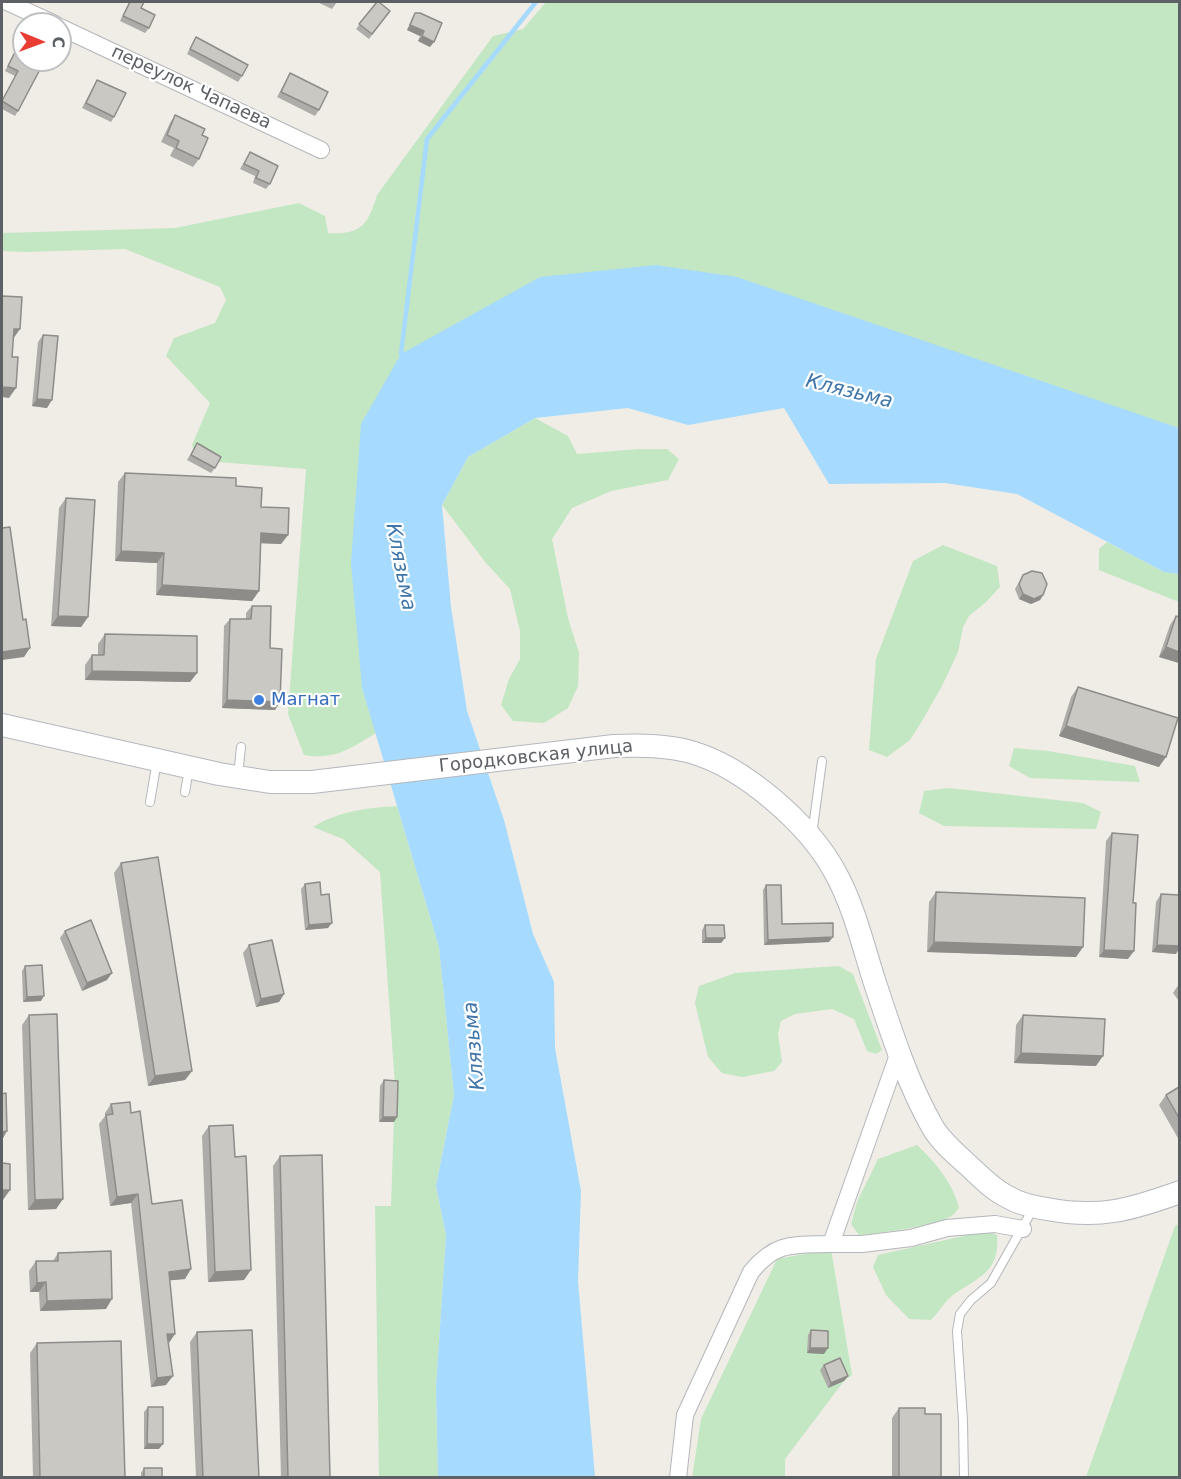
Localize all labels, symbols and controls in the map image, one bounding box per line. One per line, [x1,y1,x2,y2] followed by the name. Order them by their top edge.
[12,12,72,72] north arrow
[49,36,68,48] text: С
[108,41,274,135] street label: переулок Чапаева
[803,370,895,414] water label: Клязьма
[380,521,420,613] water label: Клязьма
[271,689,340,711] place label: Магнат
[252,693,266,707] marker: Магнат
[438,736,634,778] street label: Городковская улица
[459,1001,491,1091] water label: Клязьма

